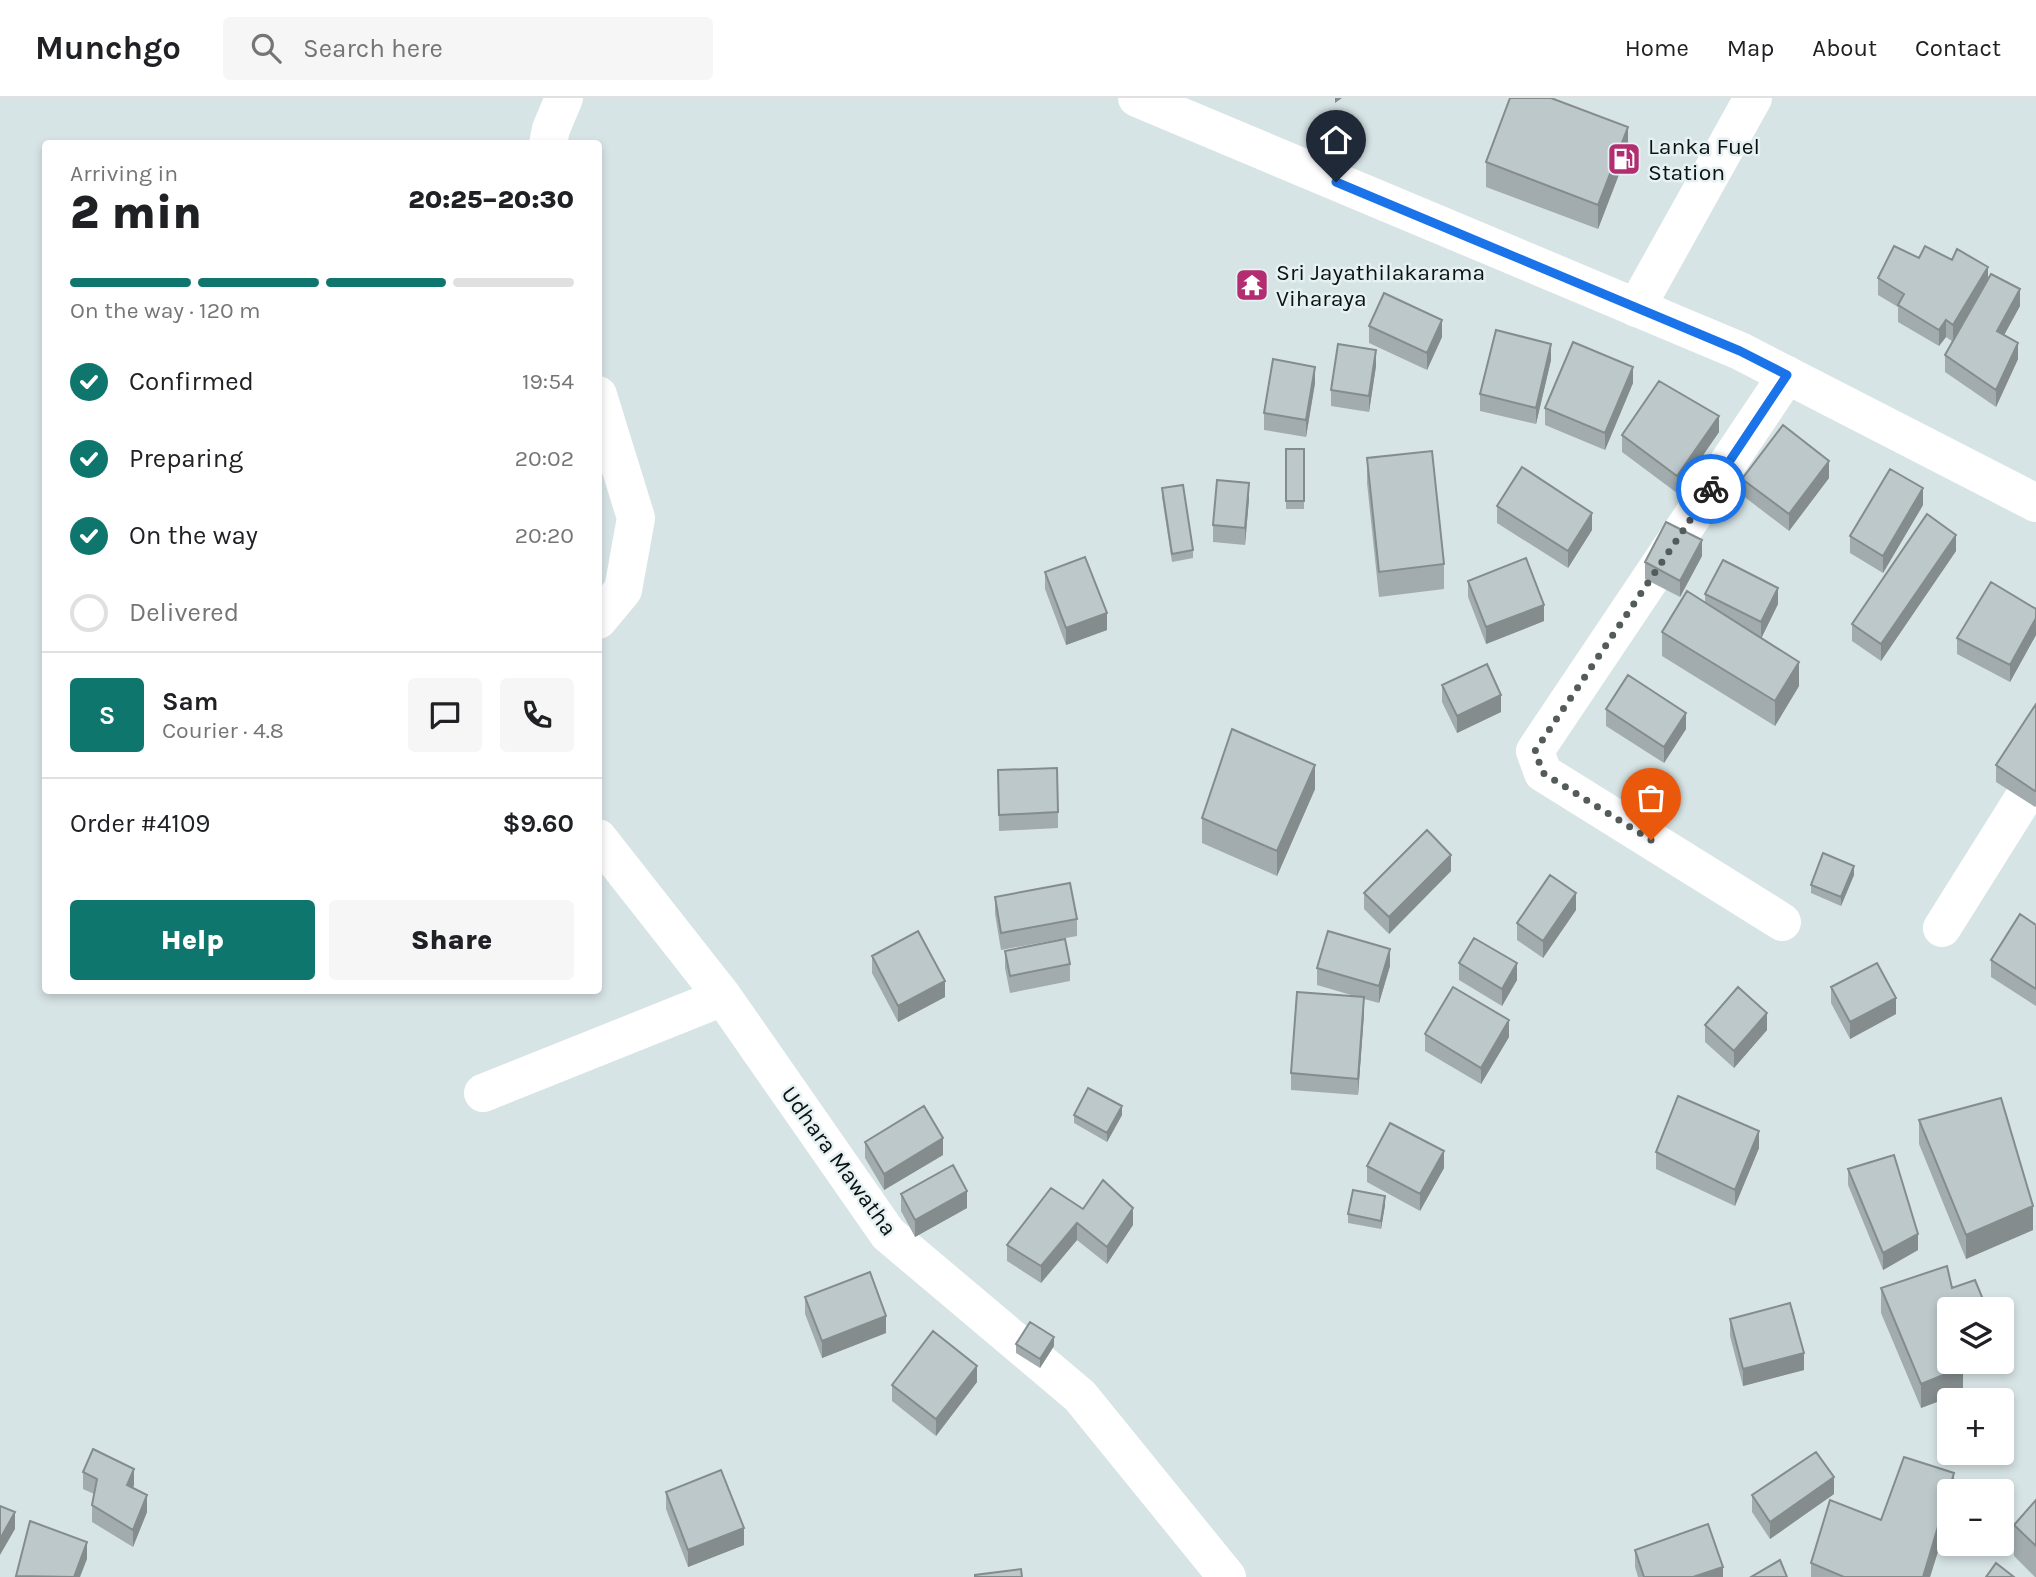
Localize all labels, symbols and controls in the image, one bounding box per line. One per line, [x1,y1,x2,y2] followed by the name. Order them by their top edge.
[223,17,713,80] search box
[35,29,181,67] text: Munchgo
[247,29,285,67] icon: search
[303,33,443,64] text: Search here
[1625,34,1689,62] text: Home
[1727,34,1774,62] text: Map
[1812,34,1877,62] text: About
[1915,34,2001,62] text: Contact
[1306,110,1366,182] pin
[1317,121,1355,159] icon: home
[1648,133,1760,186] place label: Lanka Fuel Station
[1605,140,1643,178] fuel station icon: Lanka Fuel Station
[70,160,178,187] text: Arriving in
[408,184,574,215] text: 20:25–20:30
[70,186,202,240] text: 2 min
[1276,259,1485,312] place label: Sri Jayathilakarama Viharaya
[1233,266,1271,304] temple icon: Sri Jayathilakarama Viharaya
[70,297,261,324] text: On the way · 120 m
[70,363,108,401] icon: check
[129,366,254,397] text: Confirmed
[522,368,574,395] text: 19:54
[70,440,108,478] icon: check
[129,443,243,474] text: Preparing
[515,445,574,472] text: 20:02
[1676,454,1746,524] courier
[1692,470,1730,508] icon: bike
[70,517,108,555] icon: check
[129,520,258,551] text: On the way
[515,522,574,549] text: 20:20
[129,597,239,628] text: Delivered
[408,678,482,752] button: chat
[500,678,574,752] button: phone
[162,686,218,717] text: Sam
[99,700,115,731] text: S
[162,717,284,744] text: Courier · 4.8
[1621,768,1681,840] pin
[1632,779,1670,817] icon: bag
[70,808,210,839] text: Order #4109
[502,808,574,839] text: $9.60
[70,900,315,980] button: Help
[329,900,574,980] button: Share
[776,1081,902,1241] street label: Udhara Mawatha
[1937,1297,2014,1556] map controls
[1937,1297,2014,1374] button: layers
[1937,1388,2014,1465] button: +
[1937,1479,2014,1556] button: −

